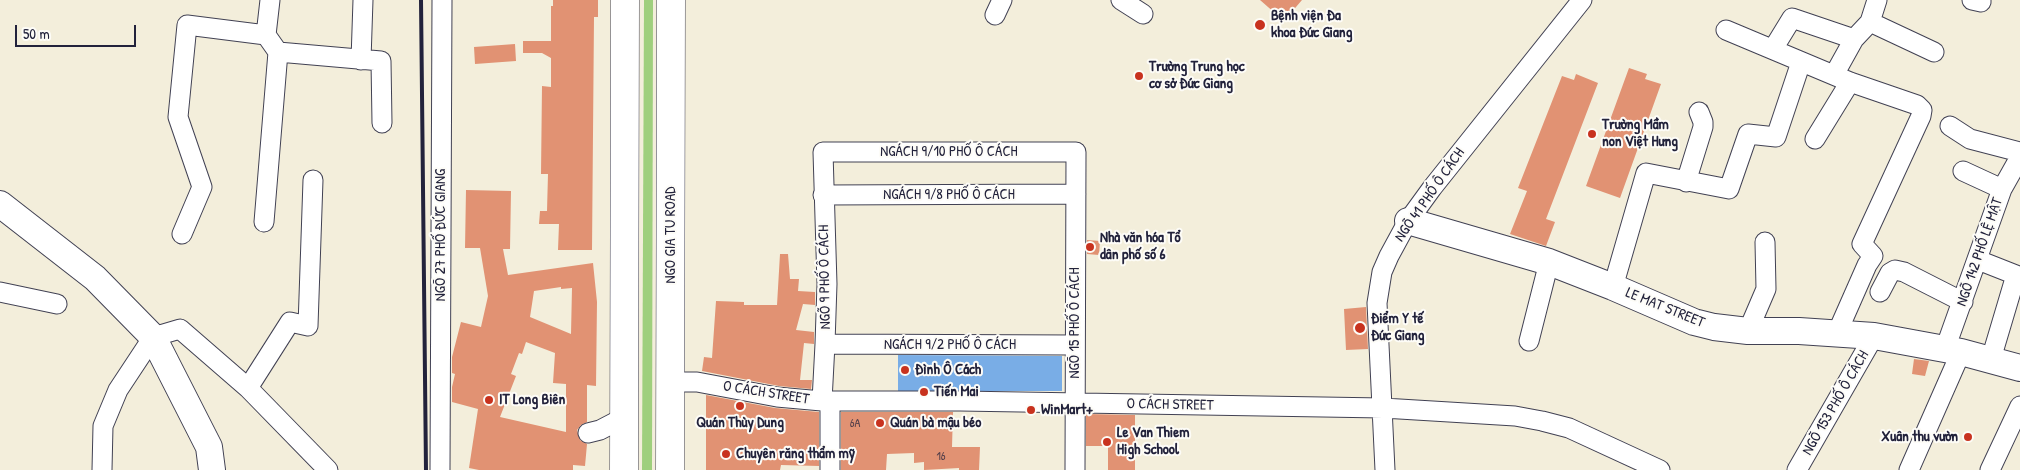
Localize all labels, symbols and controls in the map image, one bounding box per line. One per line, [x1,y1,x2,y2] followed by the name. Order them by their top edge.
[1271,7,1352,42] place label: Bệnh viện Đa khoa Đức Giang
[18,15,139,47] scale bar
[1253,18,1267,32] marker: Bệnh viện Đa khoa Đức Giang
[23,23,50,44] text: 50 m
[1149,58,1245,93] place label: Trường Trung học cơ sở Đức Giang
[1133,70,1145,82] marker: Trường Trung học cơ sở Đức Giang
[1602,116,1678,151] place label: Trường Mầm non Việt Hưng
[1586,128,1598,140] marker: Trường Mầm non Việt Hưng
[880,143,1018,161] street label: NGÁCH 9/10 PHỐ Ô CÁCH
[1391,145,1469,245] street label: NGÕ 41 PHỐ Ô CÁCH
[432,169,450,301] street label: NGÕ 27 PHỐ ĐỨC GIANG
[883,186,1015,204] street label: NGÁCH 9/8 PHỐ Ô CÁCH
[662,187,680,283] street label: NGO GIA TU ROAD
[1953,195,2007,309] street label: NGÕ 142 PHỐ LỆ MẬT
[815,225,835,329] street label: NGÕ 9 PHỐ Ô CÁCH
[1100,229,1180,264] place label: Nhà văn hóa Tổ dân phố số 6
[1084,241,1096,253] marker: Nhà văn hóa Tổ dân phố số 6
[1066,268,1084,378] street label: NGÕ 15 PHỐ Ô CÁCH
[1623,284,1707,332] street label: LE MAT STREET
[1371,310,1424,345] place label: Điểm Y tế Đức Giang
[1353,321,1367,335] marker: Điểm Y tế Đức Giang
[884,336,1016,354] street label: NGÁCH 9/2 PHỐ Ô CÁCH
[1799,348,1873,458] street label: NGÕ 153 PHỐ Ô CÁCH
[915,361,981,379] place label: Đình Ô Cách
[899,364,911,376] marker: Đình Ô Cách
[722,377,810,409] street label: O CÁCH STREET
[934,383,979,401] place label: Tiến Mai
[918,386,930,398] marker: Tiến Mai
[499,391,565,409] place label: IT Long Biên
[483,394,495,406] marker: IT Long Biên
[1126,395,1214,415] street label: O CÁCH STREET
[734,400,746,412] marker: Quán Thùy Dung
[1041,401,1093,419] place label: WinMart+
[1025,404,1037,416] marker: WinMart+
[696,414,784,432] place label: Quán Thùy Dung
[890,414,981,432] place label: Quán bà mậu béo
[850,417,860,431] house number: 6A
[874,417,886,429] marker: Quán bà mậu béo
[1117,424,1189,459] place label: Le Van Thiem High School
[1881,428,1958,446] place label: Xuân thu vườn
[1962,431,1974,443] marker: Xuân thu vườn
[1101,436,1113,448] marker: Le Van Thiem High School
[736,445,855,463] place label: Chuyên răng thẩm mỹ
[720,448,732,460] marker: Chuyên răng thẩm mỹ
[936,450,946,464] house number: 16

